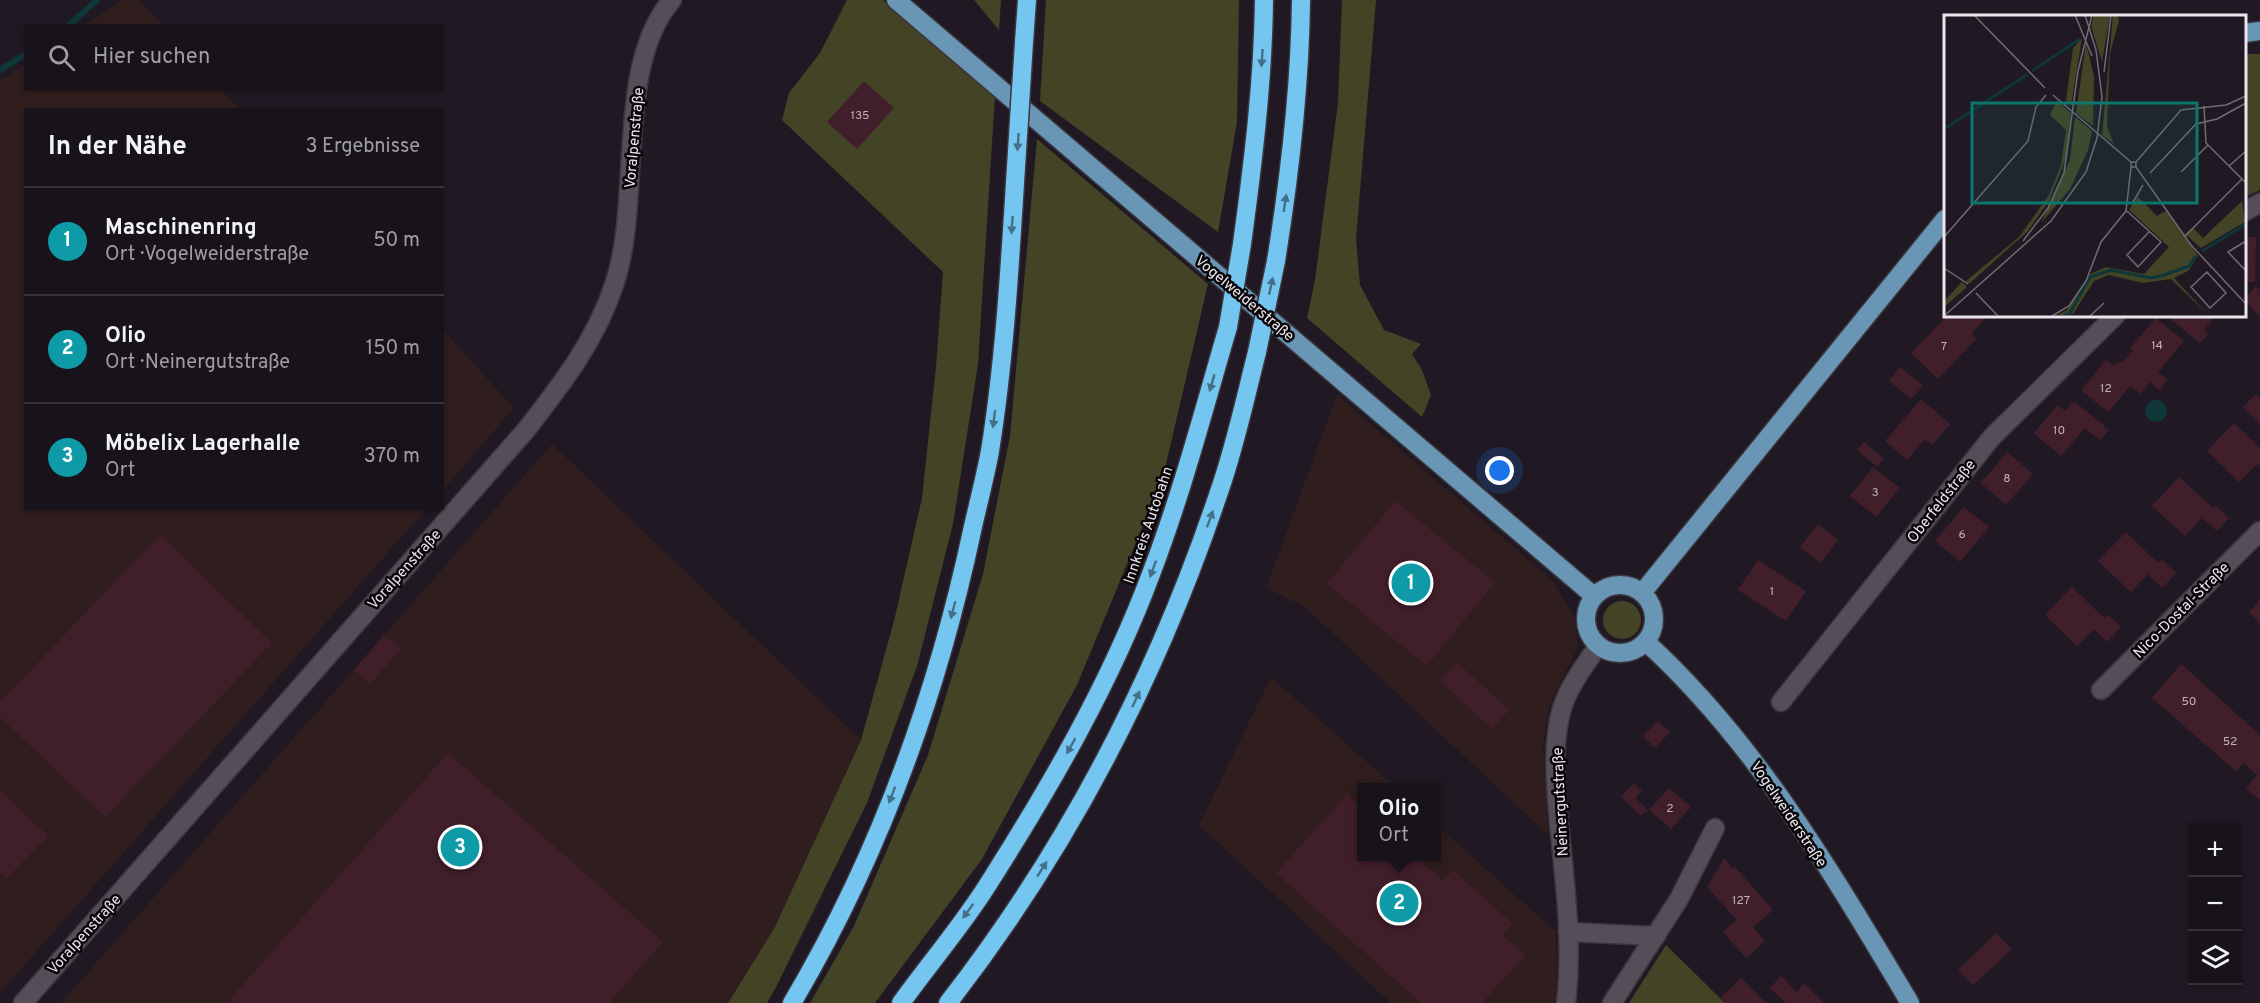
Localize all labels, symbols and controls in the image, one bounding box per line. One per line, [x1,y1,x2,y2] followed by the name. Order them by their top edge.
[1944,15,2245,316] inset map
[24,24,444,90] search box
[45,41,78,74] icon: search
[93,44,210,71] text: Hier suchen
[1257,49,1267,68] one-way arrow
[622,87,649,189] street label: Voralpenstraße
[850,108,870,124] house number: 135
[48,131,187,164] text: In der Nähe
[1013,133,1022,152] one-way arrow
[305,134,420,160] text: 3 Ergebnisse
[1281,194,1290,213] one-way arrow
[105,215,257,242] text: Maschinenring
[1007,216,1017,235] one-way arrow
[64,228,72,254] text: 1
[373,228,420,254] text: 50 m
[105,242,309,268] text: Ort · Vogelweiderstraße
[1190,252,1298,346] street label: Vogelweiderstraße
[1267,276,1276,295] one-way arrow
[105,323,146,350] text: Olio
[61,336,74,362] text: 2
[366,336,420,362] text: 150 m
[2151,338,2163,354] house number: 14
[1941,339,1947,355] house number: 7
[105,350,290,376] text: Ort · Neinergutstraße
[1207,374,1216,392] one-way arrow
[2100,381,2112,397] house number: 12
[989,410,998,429] one-way arrow
[2053,423,2065,439] house number: 10
[105,431,300,458] text: Möbelix Lagerhalle
[62,444,74,470] text: 3
[364,444,420,470] text: 370 m
[1485,456,1514,485] your location
[1904,456,1981,547] street label: Oberfeldstraße
[105,458,135,484] text: Ort
[1120,464,1178,587] street label: Innkreis Autobahn
[2003,471,2011,487] house number: 8
[1871,485,1879,501] house number: 3
[1205,509,1215,527] one-way arrow
[364,526,446,614] street label: Voralpenstraße
[1958,527,1966,543] house number: 6
[2130,559,2234,663] street label: Nico-Dostal-Straße
[1147,560,1157,578] one-way arrow
[1392,560,1430,606] pin: 1
[1770,584,1774,600] house number: 1
[948,601,958,619] one-way arrow
[1131,690,1141,708] one-way arrow
[2181,694,2197,710] house number: 50
[2223,734,2237,750] house number: 52
[1066,737,1076,754] one-way arrow
[1549,747,1574,857] street label: Neinergutstraße
[1745,758,1830,871] street label: Vogelweiderstraße
[1357,783,1441,861] popup
[887,786,897,804] one-way arrow
[1379,796,1419,823] text: Olio
[1666,801,1674,817] house number: 2
[1379,823,1409,849] text: Ort
[2188,823,2242,985] map controls
[2188,823,2242,877] button: +
[440,824,480,870] pin: 3
[1036,861,1047,877] one-way arrow
[2188,877,2242,931] button: −
[1380,880,1418,926] pin: 2
[44,891,126,979] street label: Voralpenstraße
[1732,893,1750,909] house number: 127
[963,904,975,919] one-way arrow
[2188,931,2242,985] button: layers

